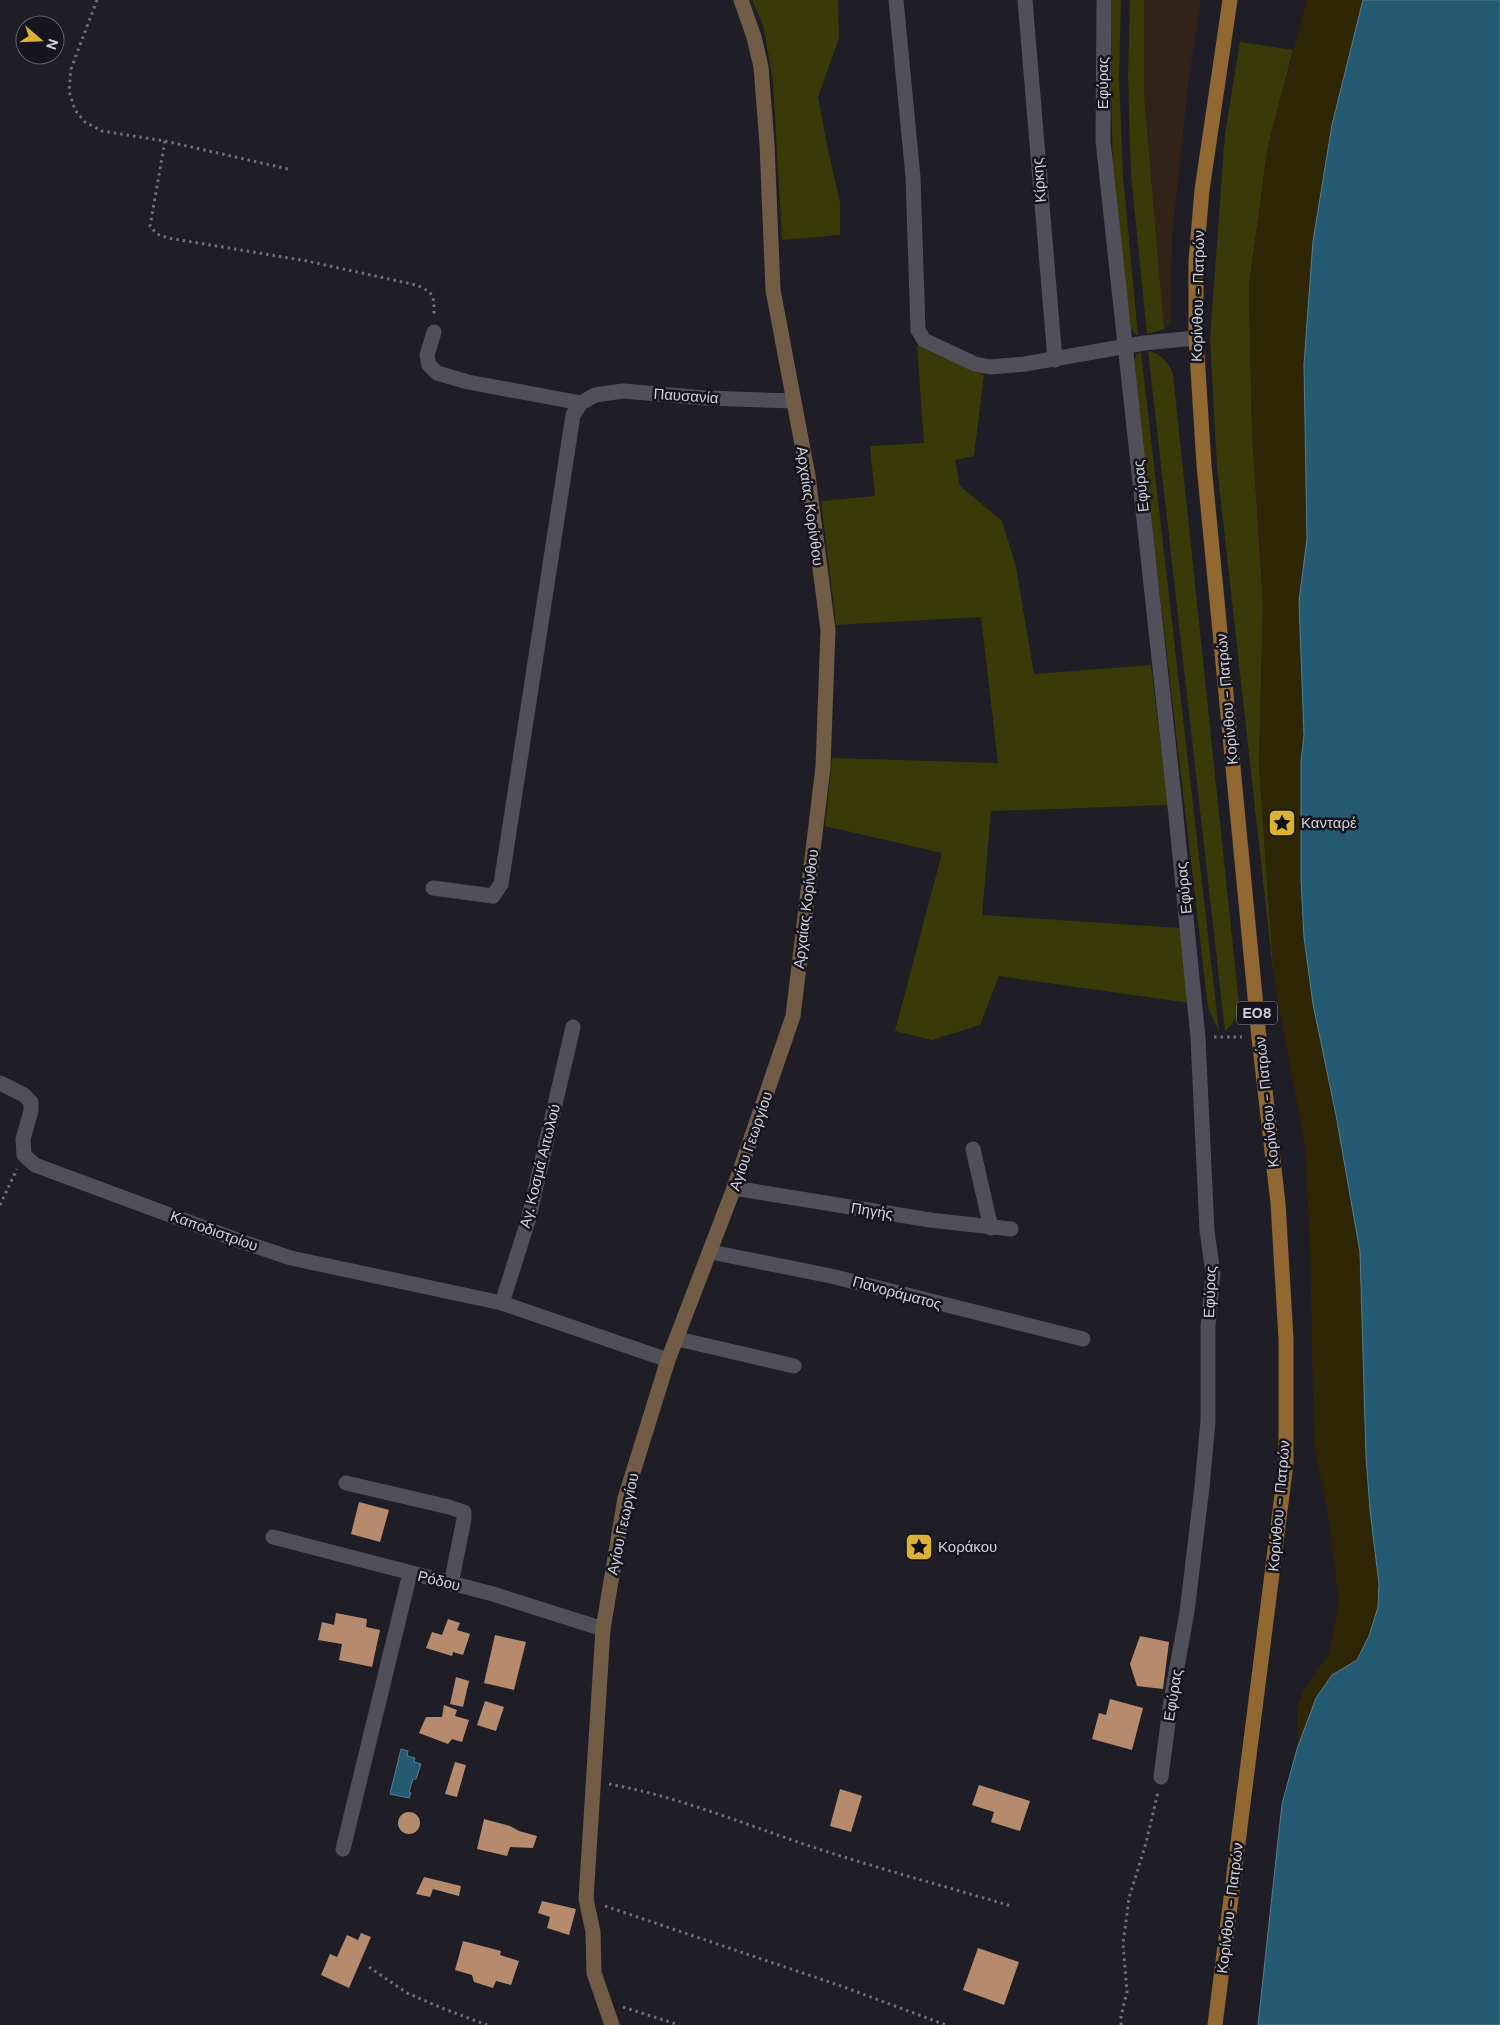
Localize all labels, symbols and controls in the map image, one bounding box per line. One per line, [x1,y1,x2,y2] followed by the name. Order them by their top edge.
[15,15,65,65] north arrow
[42,36,62,52] text: N
[1093,57,1113,109] street label: Εφύρας
[1027,157,1051,203] street label: Κίρκης
[1187,230,1209,362] street label: Κορίνθου - Πατρών
[653,384,720,408] street label: Παυσανία
[792,445,828,567] street label: Αρχαίας Κορίνθου
[1128,459,1154,513] street label: Εφύρας
[1211,633,1243,765] street label: Κορίνθου - Πατρών
[1267,808,1297,838] place icon: Κανταρέ
[1301,813,1357,833] place label: Κανταρέ
[789,848,823,970] street label: Αρχαίας Κορίνθου
[1171,861,1197,915] street label: Εφύρας
[1237,1001,1277,1024] road number: ΕΟ8
[1250,1035,1284,1169] street label: Κορίνθου - Πατρών
[725,1089,777,1193] street label: Αγίου Γεωργίου
[515,1102,565,1230] street label: Αγ. Κοσμά Αιτωλού
[850,1198,894,1224] street label: Πηγής
[167,1206,261,1256] street label: Καποδιστρίου
[1199,1265,1221,1319] street label: Εφύρας
[850,1272,944,1314] street label: Πανοράματος
[1263,1440,1295,1572] street label: Κορίνθου - Πατρών
[602,1471,644,1577] street label: Αγίου Γεωργίου
[904,1532,934,1562] place icon: Κοράκου
[938,1537,997,1557] place label: Κοράκου
[416,1566,462,1596] street label: Ρόδου
[1159,1668,1187,1722] street label: Εφύρας
[1212,1841,1248,1975] street label: Κορίνθου - Πατρών

